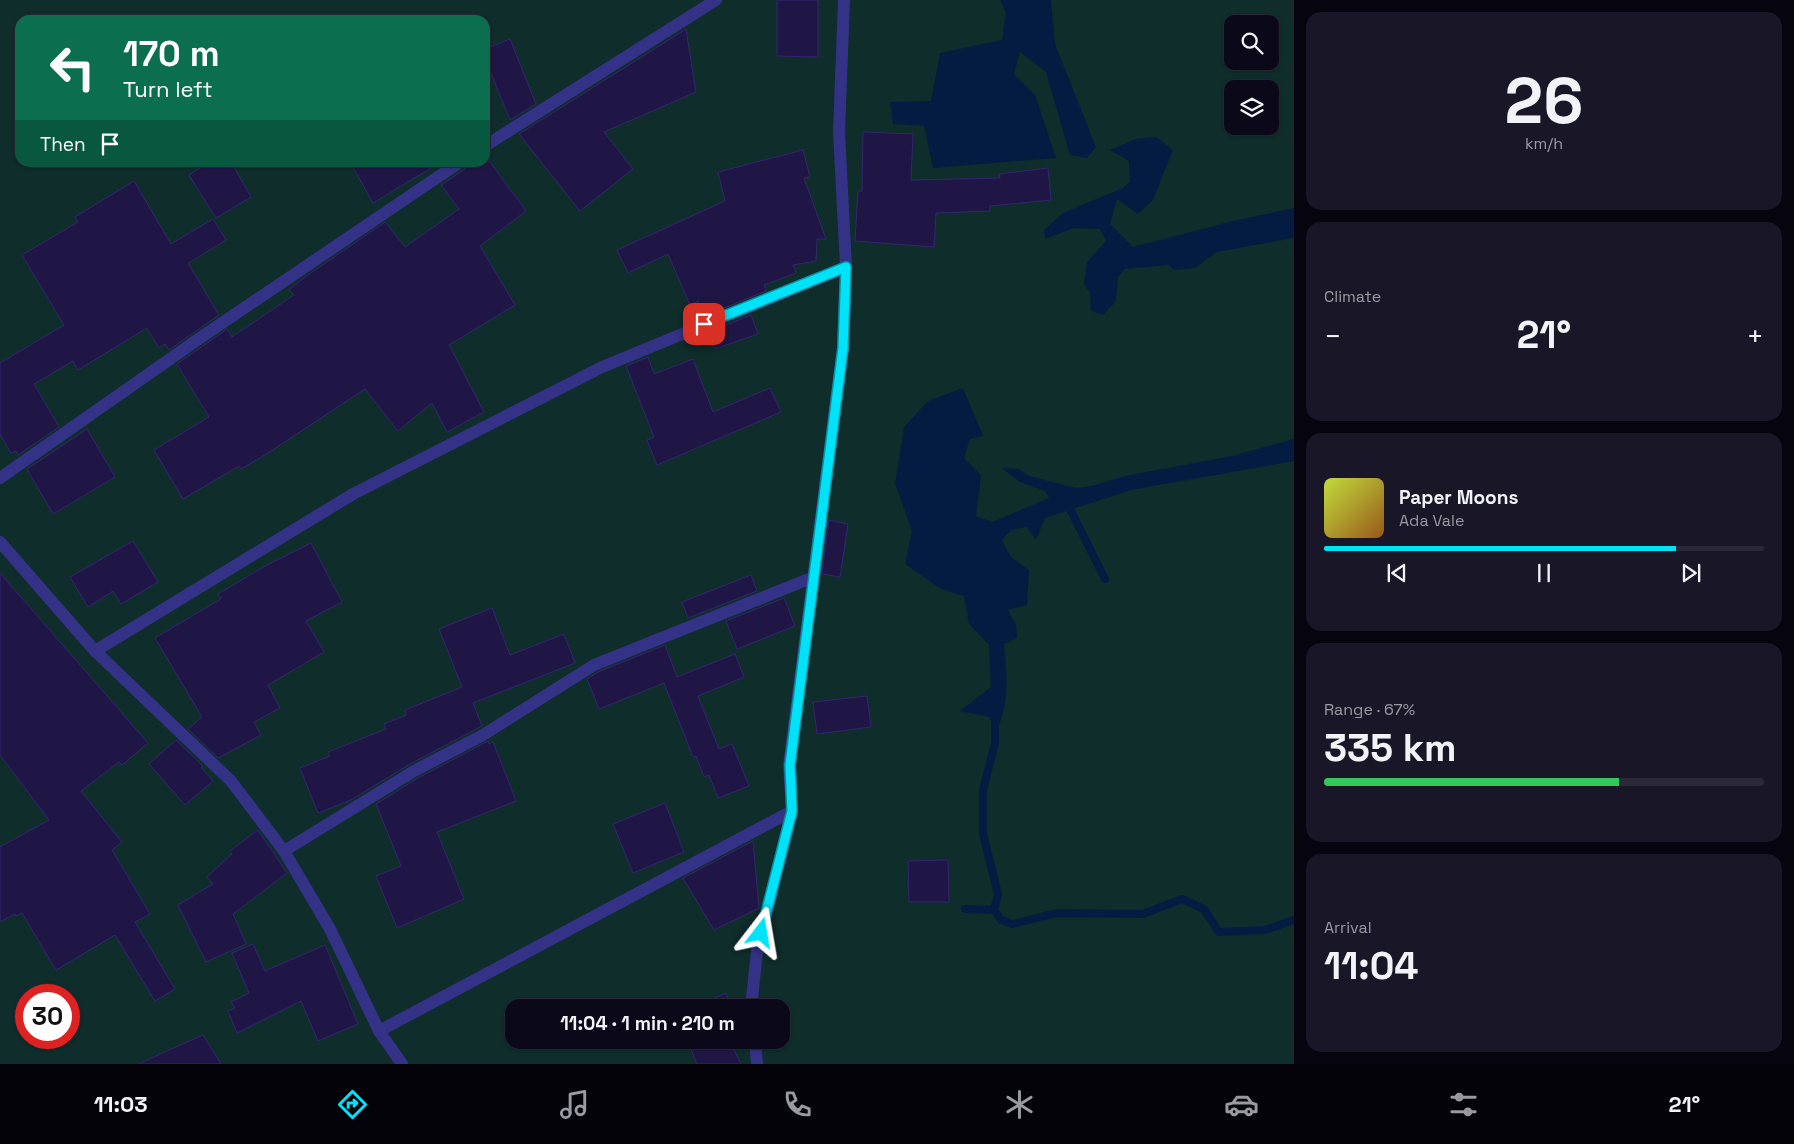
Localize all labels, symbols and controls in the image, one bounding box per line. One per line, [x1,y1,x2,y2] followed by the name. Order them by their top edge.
[1224,15,1279,135] map controls
[1224,15,1279,70] button: search
[123,32,220,76] text: 170 m
[40,35,105,100] icon: left
[1505,59,1583,142] text: 26
[123,75,213,103] text: Turn left
[1224,80,1279,135] button: layers
[96,130,124,158] icon: arrive
[40,132,86,157] text: Then
[1525,133,1563,154] text: km/h
[1324,286,1381,307] text: Climate
[683,303,725,345] pin
[690,310,718,338] icon: arrive
[1517,311,1571,359] text: 21°
[1324,318,1341,354] text: −
[1747,318,1764,354] text: +
[1399,485,1518,510] text: Paper Moons
[1399,510,1464,531] text: Ada Vale
[1383,559,1411,587] icon: previous
[1530,559,1558,587] icon: pause
[1677,559,1705,587] icon: next
[1324,699,1415,720] text: Range · 67%
[1324,724,1457,772] text: 335 km
[734,906,786,958] position arrow
[1324,917,1372,938] text: Arrival
[1324,942,1418,990] text: 11:04
[15,984,80,1049] speed limit sign: 30
[560,1011,735,1036] text: 11:04 · 1 min · 210 m
[335,1087,370,1122] icon: directions
[557,1087,592,1122] icon: music
[780,1087,815,1122] icon: phone
[1002,1087,1037,1122] icon: climate
[1224,1087,1259,1122] icon: car
[1446,1087,1481,1122] icon: filters
[94,1090,148,1118] text: 11:03
[1669,1090,1700,1118] text: 21°

